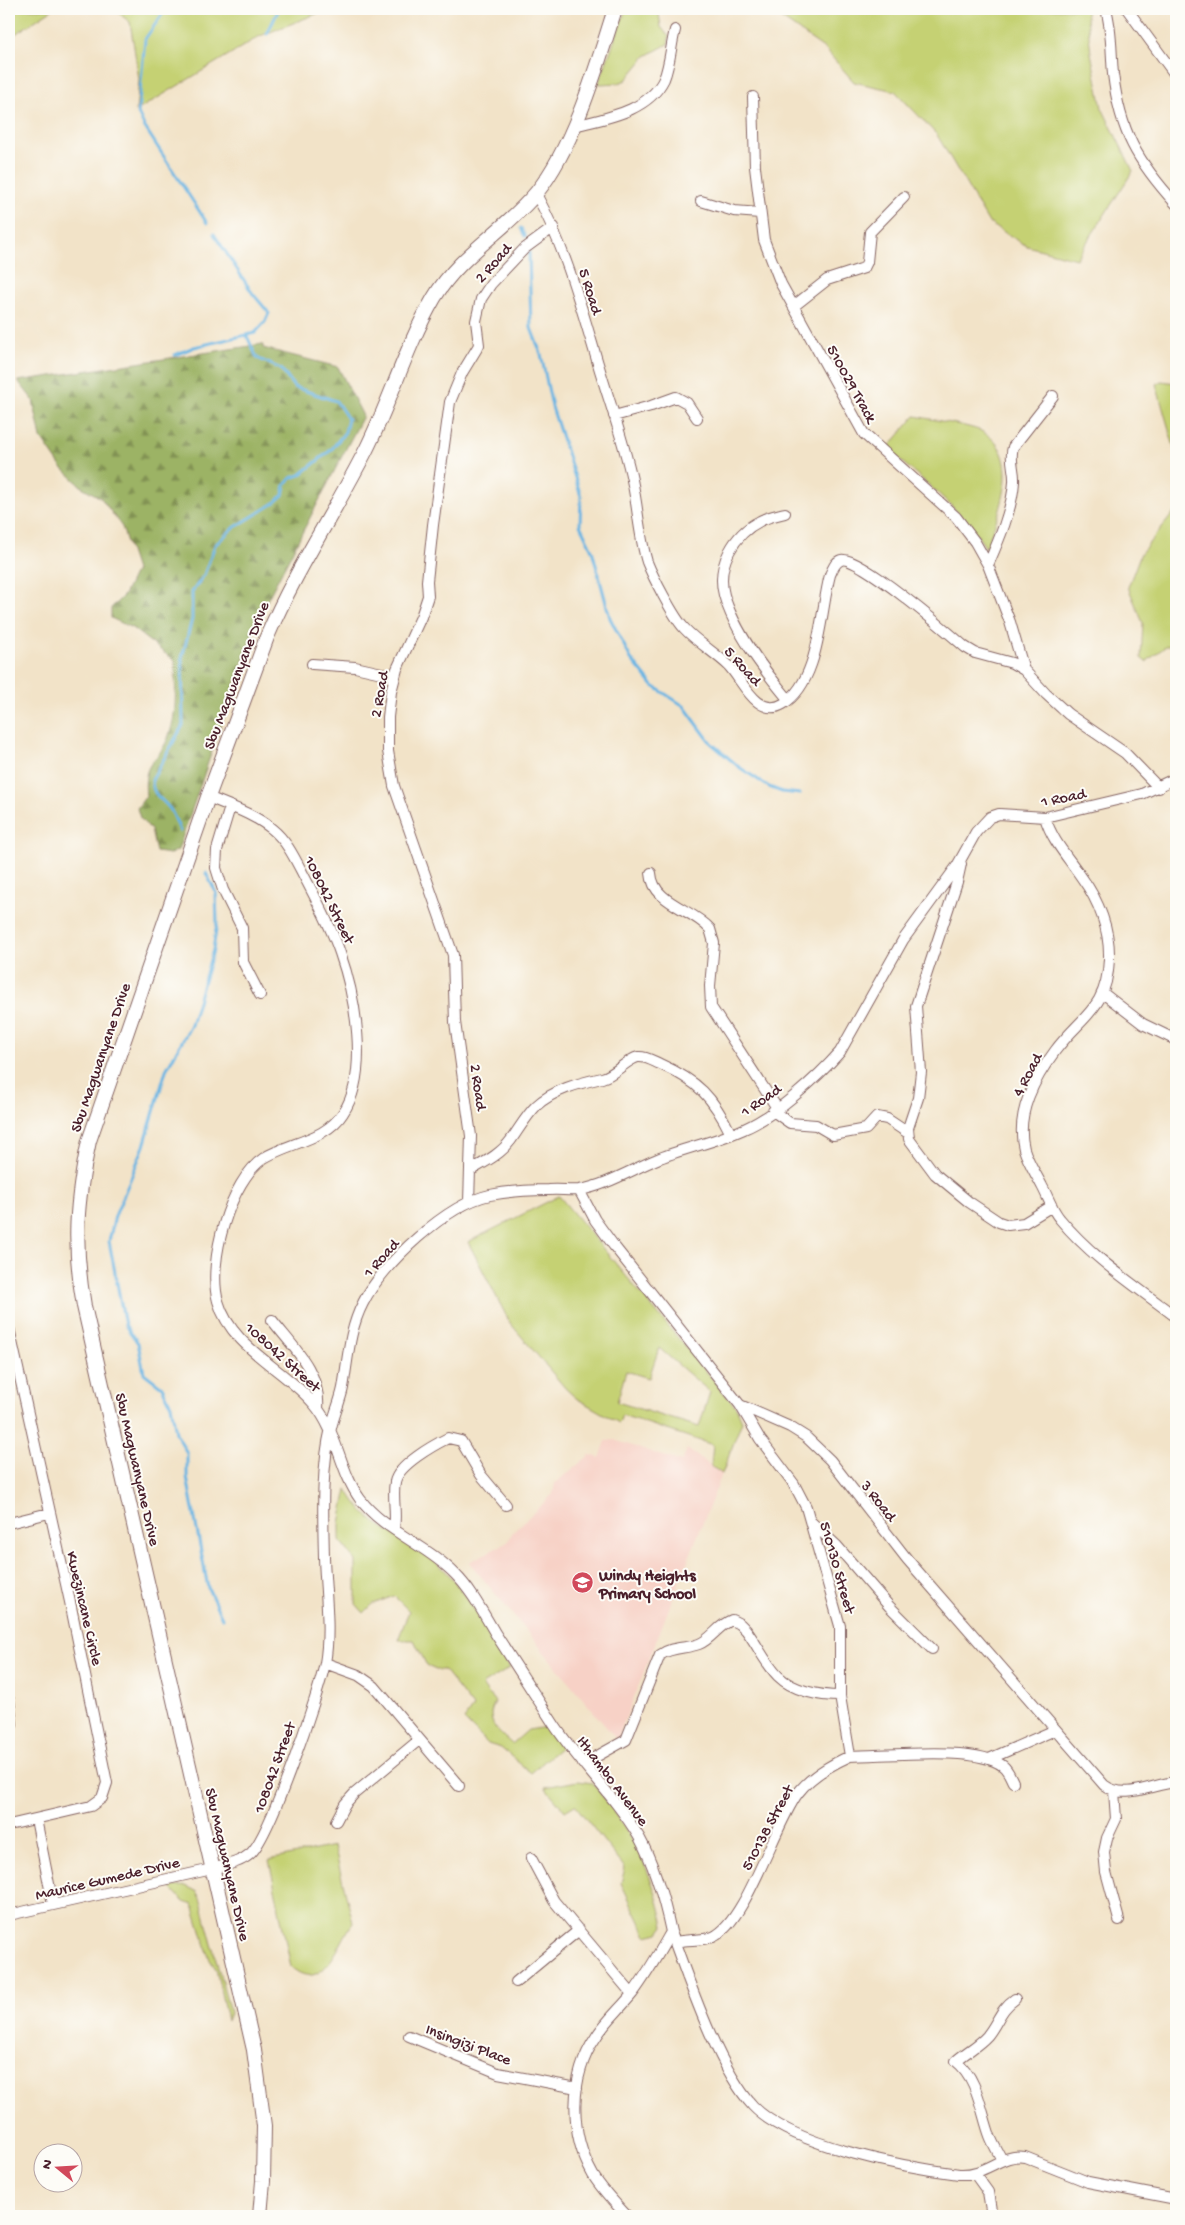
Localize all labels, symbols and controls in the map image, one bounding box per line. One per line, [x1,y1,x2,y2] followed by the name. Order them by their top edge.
[472,239,518,288] street label: 2 Road
[573,267,605,319] street label: 5 Road
[821,342,880,429] street label: 510029 Track
[201,599,275,753] street label: Sbu Magwanyane Drive
[719,643,765,692] street label: 5 Road
[368,668,395,719] street label: 2 Road
[1039,785,1089,813] street label: 1 Road
[298,853,358,949] street label: 108042 Street
[68,980,137,1135] street label: Sbu Magwanyane Drive
[1010,1049,1049,1101] street label: 4 Road
[464,1063,489,1113] street label: 2 Road
[737,1080,787,1123] street label: 1 Road
[360,1235,406,1283] street label: 1 Road
[239,1319,325,1399] street label: 108042 Street
[109,1391,163,1549] street label: Sbu Magwanyane Drive
[855,1477,900,1528] street label: 3 Road
[814,1520,858,1617] street label: 510130 Street
[60,1550,105,1668] street label: Kwezincane Circle
[598,1568,697,1605] place label: Windy Heights Primary School
[571,1571,595,1595] school or university icon: Windy Heights Primary School
[251,1719,302,1817] street label: 108042 Street
[571,1733,652,1831] street label: Ithambo Avenue
[739,1781,800,1875] street label: 510138 Street
[199,1786,253,1944] street label: Sbu Magwanyane Drive
[34,1854,183,1906] street label: Maurice Gumede Drive
[422,2021,514,2072] street label: Insingizi Place
[32,2142,82,2192] north arrow
[39,2158,58,2172] text: N

